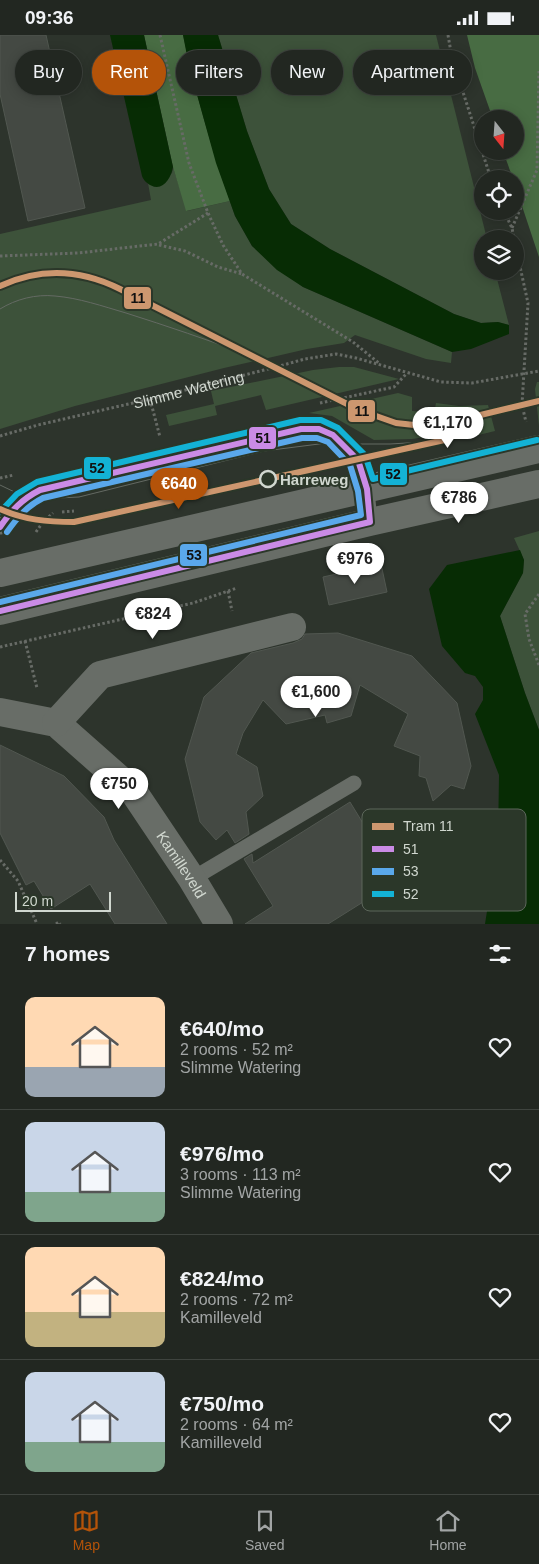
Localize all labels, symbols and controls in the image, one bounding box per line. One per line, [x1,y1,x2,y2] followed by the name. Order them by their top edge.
[25,7,74,28] text: 09:36
[15,50,82,95] chip: Buy
[92,50,166,95] chip: Rent
[176,50,261,95] chip: Filters
[271,50,343,95] chip: New
[353,50,472,95] chip: Apartment
[474,110,524,160] north arrow
[474,110,524,280] map controls
[474,170,524,220] button: locate
[474,230,524,280] button: layers
[123,286,152,310] line badge: 11
[131,290,146,306] text: 11
[131,367,245,411] street label: Slimme Watering
[347,399,376,423] line badge: 11
[355,403,370,419] text: 11
[407,407,489,449] pin: €1,170
[424,414,472,431] text: €1,170
[248,426,277,450] line badge: 51
[255,430,271,446] text: 51
[83,456,112,480] line badge: 52
[89,460,105,476] text: 52
[379,462,408,486] line badge: 52
[385,466,401,482] text: 52
[149,467,209,510] pin: €640
[259,470,277,488] marker: Harreweg
[280,471,348,488] place label: Harreweg
[161,475,197,492] text: €640
[429,481,489,524] pin: €786
[441,489,477,506] text: €786
[179,543,208,567] line badge: 53
[325,543,385,585] pin: €976
[186,547,202,563] text: 53
[337,550,373,567] text: €976
[123,597,183,640] pin: €824
[135,605,171,622] text: €824
[275,675,357,718] pin: €1,600
[292,683,340,700] text: €1,600
[89,767,149,810] pin: €750
[101,775,137,792] text: €750
[362,809,526,911] legend
[403,818,454,834] text: Tram 11
[154,828,210,901] street label: Kamilleveld
[403,841,419,857] text: 51
[403,863,419,879] text: 53
[403,886,419,902] text: 52
[15,889,111,912] scale bar
[22,893,53,909] text: 20 m
[486,940,514,968] icon: filters
[25,942,110,965] text: 7 homes
[65,1017,125,1077] icon: home
[180,1017,264,1040] text: €640/mo
[486,1033,514,1061] icon: heart
[180,1041,293,1058] text: 2 rooms · 52 m²
[180,1059,301,1076] text: Slimme Watering
[65,1142,125,1202] icon: home
[180,1142,264,1165] text: €976/mo
[486,1158,514,1186] icon: heart
[180,1166,301,1183] text: 3 rooms · 113 m²
[180,1184,301,1201] text: Slimme Watering
[65,1267,125,1327] icon: home
[180,1267,264,1290] text: €824/mo
[486,1283,514,1311] icon: heart
[180,1291,293,1308] text: 2 rooms · 72 m²
[180,1309,262,1326] text: Kamilleveld
[65,1392,125,1452] icon: home
[180,1392,264,1415] text: €750/mo
[486,1408,514,1436] icon: heart
[180,1416,293,1433] text: 2 rooms · 64 m²
[180,1434,262,1451] text: Kamilleveld
[72,1507,100,1553] tab: Map
[245,1507,285,1553] tab: Saved
[429,1507,467,1553] tab: Home

